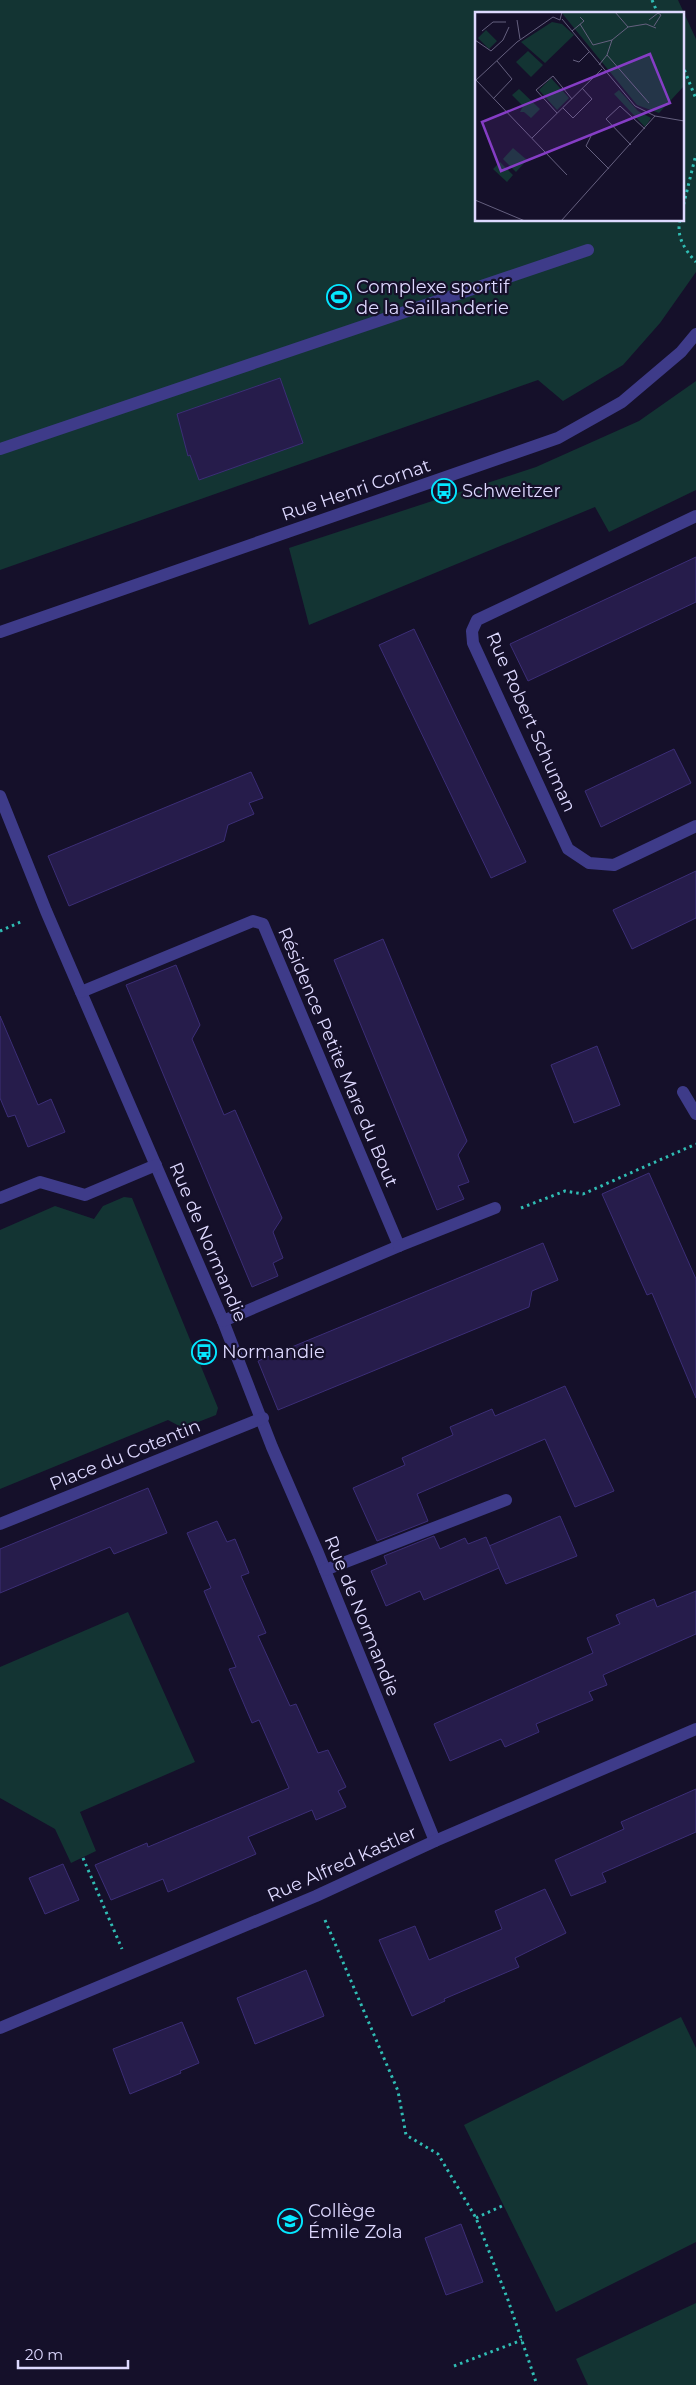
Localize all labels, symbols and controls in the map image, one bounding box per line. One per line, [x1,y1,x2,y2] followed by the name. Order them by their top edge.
[475,12,684,221] inset map
[356,276,510,319] place label: Complexe sportif de la Saillanderie
[326,284,352,310] sports icon: Complexe sportif de la Saillanderie
[279,454,433,526] street label: Rue Henri Cornat
[431,478,457,504] bus stop icon: Schweitzer
[462,480,561,502] place label: Schweitzer
[481,629,581,815] street label: Rue Robert Schuman
[273,924,403,1190] street label: Résidence Petite Mare du Bout
[164,1159,252,1325] street label: Rue de Normandie
[191,1339,217,1365] bus stop icon: Normandie
[222,1341,325,1363] place label: Normandie
[46,1415,204,1495] street label: Place du Cotentin
[320,1532,404,1700] street label: Rue de Normandie
[264,1821,420,1907] street label: Rue Alfred Kastler
[308,2200,403,2243] place label: Collège Émile Zola
[277,2208,303,2234] school or university icon: Collège Émile Zola
[18,2338,128,2370] scale bar
[25,2345,63,2364] text: 20 m

